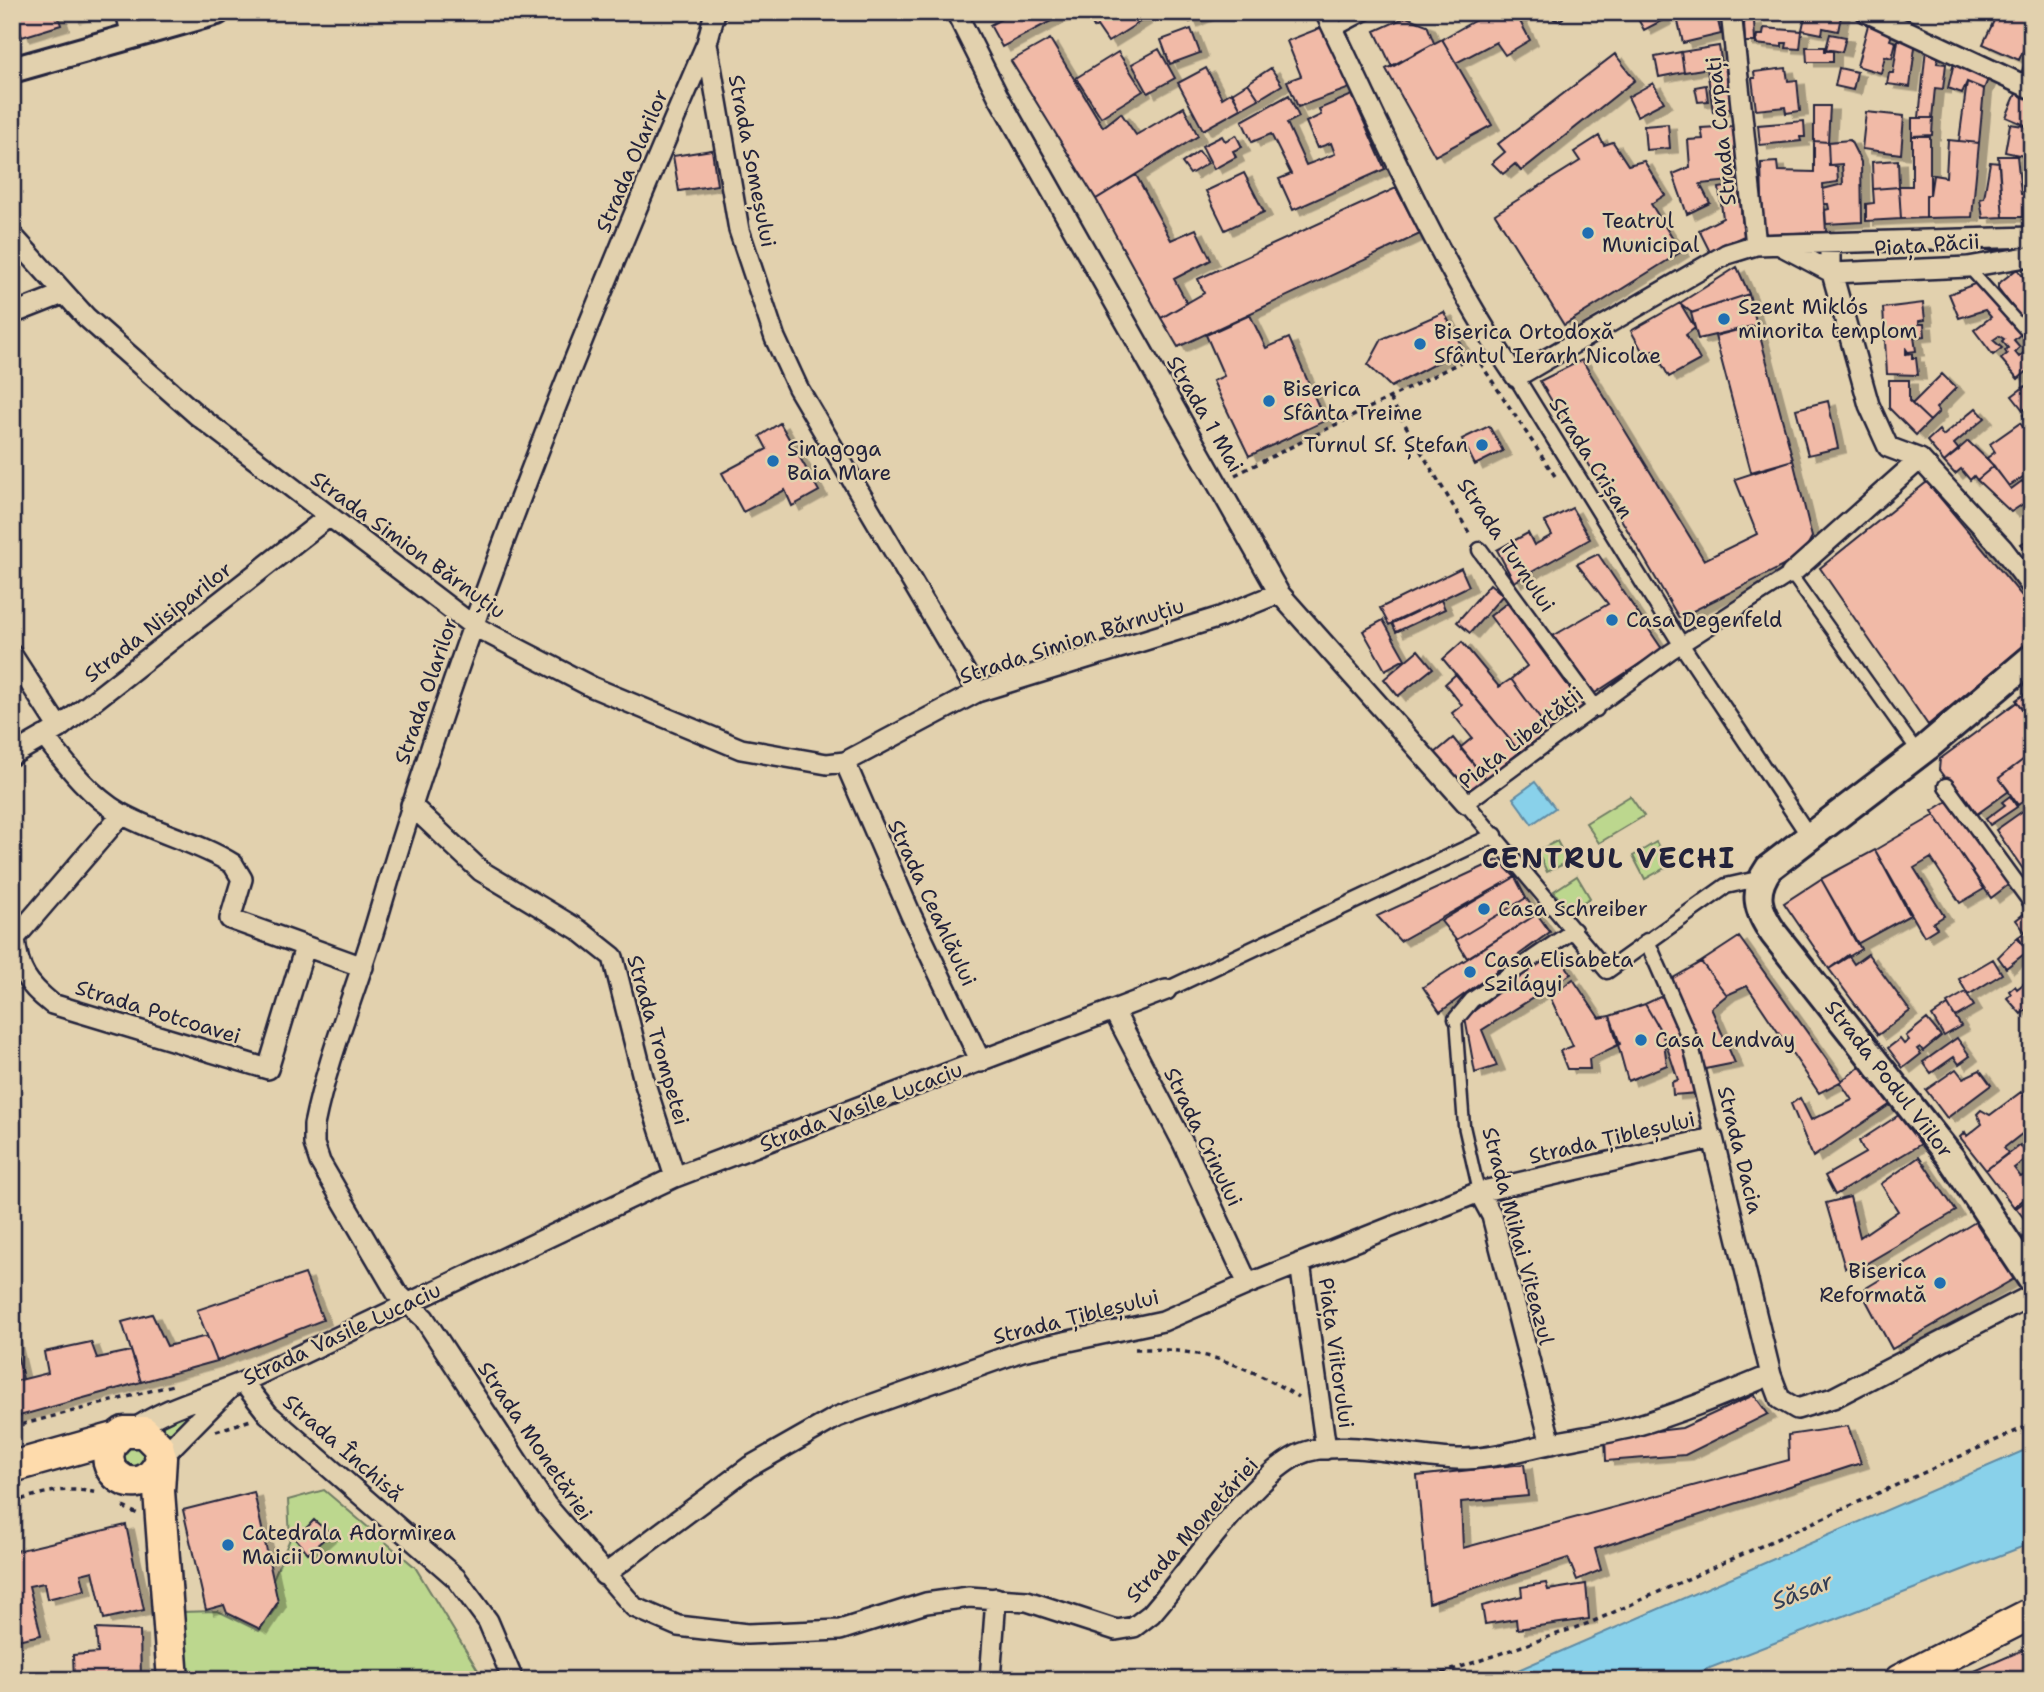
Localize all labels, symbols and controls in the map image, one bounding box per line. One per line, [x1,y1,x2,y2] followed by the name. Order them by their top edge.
[1699,55,1743,207] street label: Strada Carpați
[721,72,782,250] street label: Strada Someșului
[589,85,675,237] street label: Strada Olarilor
[1602,207,1700,259] place label: Teatrul Municipal
[1580,225,1596,241] marker: Teatrul Municipal
[1873,227,1981,263] street label: Piața Păcii
[1738,293,1917,345] place label: Szent Miklós minorita templom
[1716,311,1732,327] marker: Szent Miklós minorita templom
[1434,318,1661,370] place label: Biserica Ortodoxă Sfântul Ierarh Nicolae
[1412,336,1428,352] marker: Biserica Ortodoxă Sfântul Ierarh Nicolae
[1160,351,1250,477] street label: Strada 1 Mai
[1283,375,1423,427] place label: Biserica Sfânta Treime
[1542,392,1640,525] street label: Strada Crișan
[1261,393,1277,409] marker: Biserica Sfânta Treime
[1304,431,1468,460] place label: Turnul Sf. Ștefan
[787,435,892,487] place label: Sinagoga Baia Mare
[1474,437,1490,453] marker: Turnul Sf. Ștefan
[765,453,781,469] marker: Sinagoga Baia Mare
[305,465,511,625] street label: Strada Simion Bărnuțiu
[1451,472,1561,618] street label: Strada Turnului
[78,555,238,689] street label: Strada Nisiparilor
[956,591,1188,691] street label: Strada Simion Bărnuțiu
[1626,606,1782,634] place label: Casa Degenfeld
[1604,612,1620,628] marker: Casa Degenfeld
[388,614,464,768] street label: Strada Olarilor
[1453,680,1589,796] street label: Piața Libertății
[881,815,983,991] street label: Strada Ceahlăului
[1482,839,1736,877] district label: CENTRUL VECHI
[1498,895,1648,923] place label: Casa Schreiber
[1476,901,1492,917] marker: Casa Schreiber
[1484,946,1633,998] place label: Casa Elisabeta Szilágyi
[620,952,696,1128] street label: Strada Trompetei
[1462,964,1478,980] marker: Casa Elisabeta Szilágyi
[72,974,244,1050] street label: Strada Potcoavei
[1819,994,1959,1164] street label: Strada Podul Viilor
[1655,1026,1795,1054] place label: Casa Lendvay
[1633,1032,1649,1048] marker: Casa Lendvay
[755,1055,967,1159] street label: Strada Vasile Lucaciu
[1157,1063,1249,1211] street label: Strada Crinului
[1711,1083,1769,1217] street label: Strada Dacia
[1526,1105,1698,1172] street label: Strada Țibleșului
[1475,1124,1561,1348] street label: Strada Mihai Viteazul
[1819,1257,1926,1309] place label: Biserica Reformată
[1932,1275,1948,1291] marker: Biserica Reformată
[238,1276,446,1392] street label: Strada Vasile Lucaciu
[1312,1276,1360,1430] street label: Piața Viitorului
[990,1283,1162,1352] street label: Strada Țibleșului
[471,1356,599,1526] street label: Strada Monetăriei
[277,1387,410,1508] street label: Strada Închisă
[1119,1451,1265,1609] street label: Strada Monetăriei
[242,1519,456,1571] place label: Catedrala Adormirea Maicii Domnului
[220,1537,236,1553] marker: Catedrala Adormirea Maicii Domnului
[1767,1565,1838,1616] water label: Săsar

